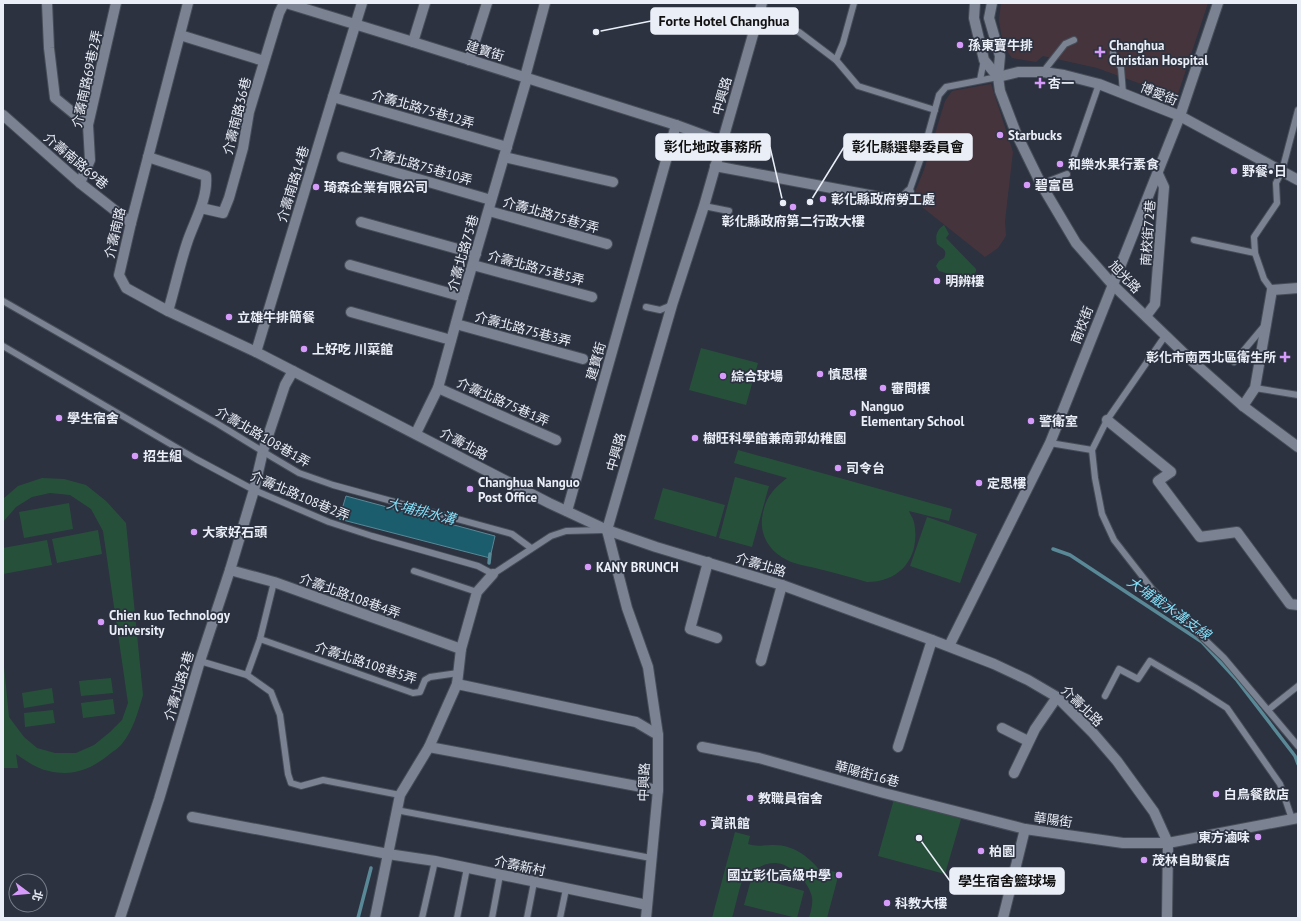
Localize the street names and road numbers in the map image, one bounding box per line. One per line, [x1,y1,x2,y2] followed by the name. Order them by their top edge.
[68,29,106,129] street label: 介壽南路69巷2弄
[464,37,506,65] street label: 建寶街
[708,75,736,117] street label: 中興路
[219,76,255,156] street label: 介壽南路36巷
[1138,79,1180,109] street label: 博愛街
[370,86,476,132] street label: 介壽北路75巷12弄
[40,129,112,193] street label: 介壽南路69巷
[368,143,474,189] street label: 介壽北路75巷10弄
[273,144,313,224] street label: 介壽南路14巷
[501,193,601,237] street label: 介壽北路75巷7弄
[1137,199,1159,267] street label: 南校街72巷
[101,206,129,260] street label: 介壽南路
[444,213,482,293] street label: 介壽北路75巷
[486,247,586,289] street label: 介壽北路75巷5弄
[1105,257,1145,297] street label: 旭光路
[1067,304,1097,346] street label: 南校街
[473,308,573,350] street label: 介壽北路75巷3弄
[582,340,610,382] street label: 建寶街
[454,374,552,430] street label: 介壽北路75巷1弄
[213,403,313,471] street label: 介壽北路108巷1弄
[437,424,491,464] street label: 介壽北路
[602,431,630,473] street label: 中興路
[248,467,352,525] street label: 介壽北路108巷2弄
[734,549,788,581] street label: 介壽北路
[297,570,403,622] street label: 介壽北路108巷4弄
[313,638,419,688] street label: 介壽北路108巷5弄
[160,649,198,723] street label: 介壽北路2巷
[1057,682,1107,730] street label: 介壽北路
[833,757,901,791] street label: 華陽街16巷
[635,762,653,802] street label: 中興路
[1032,809,1074,831] street label: 華陽街
[493,852,547,880] street label: 介壽新村

